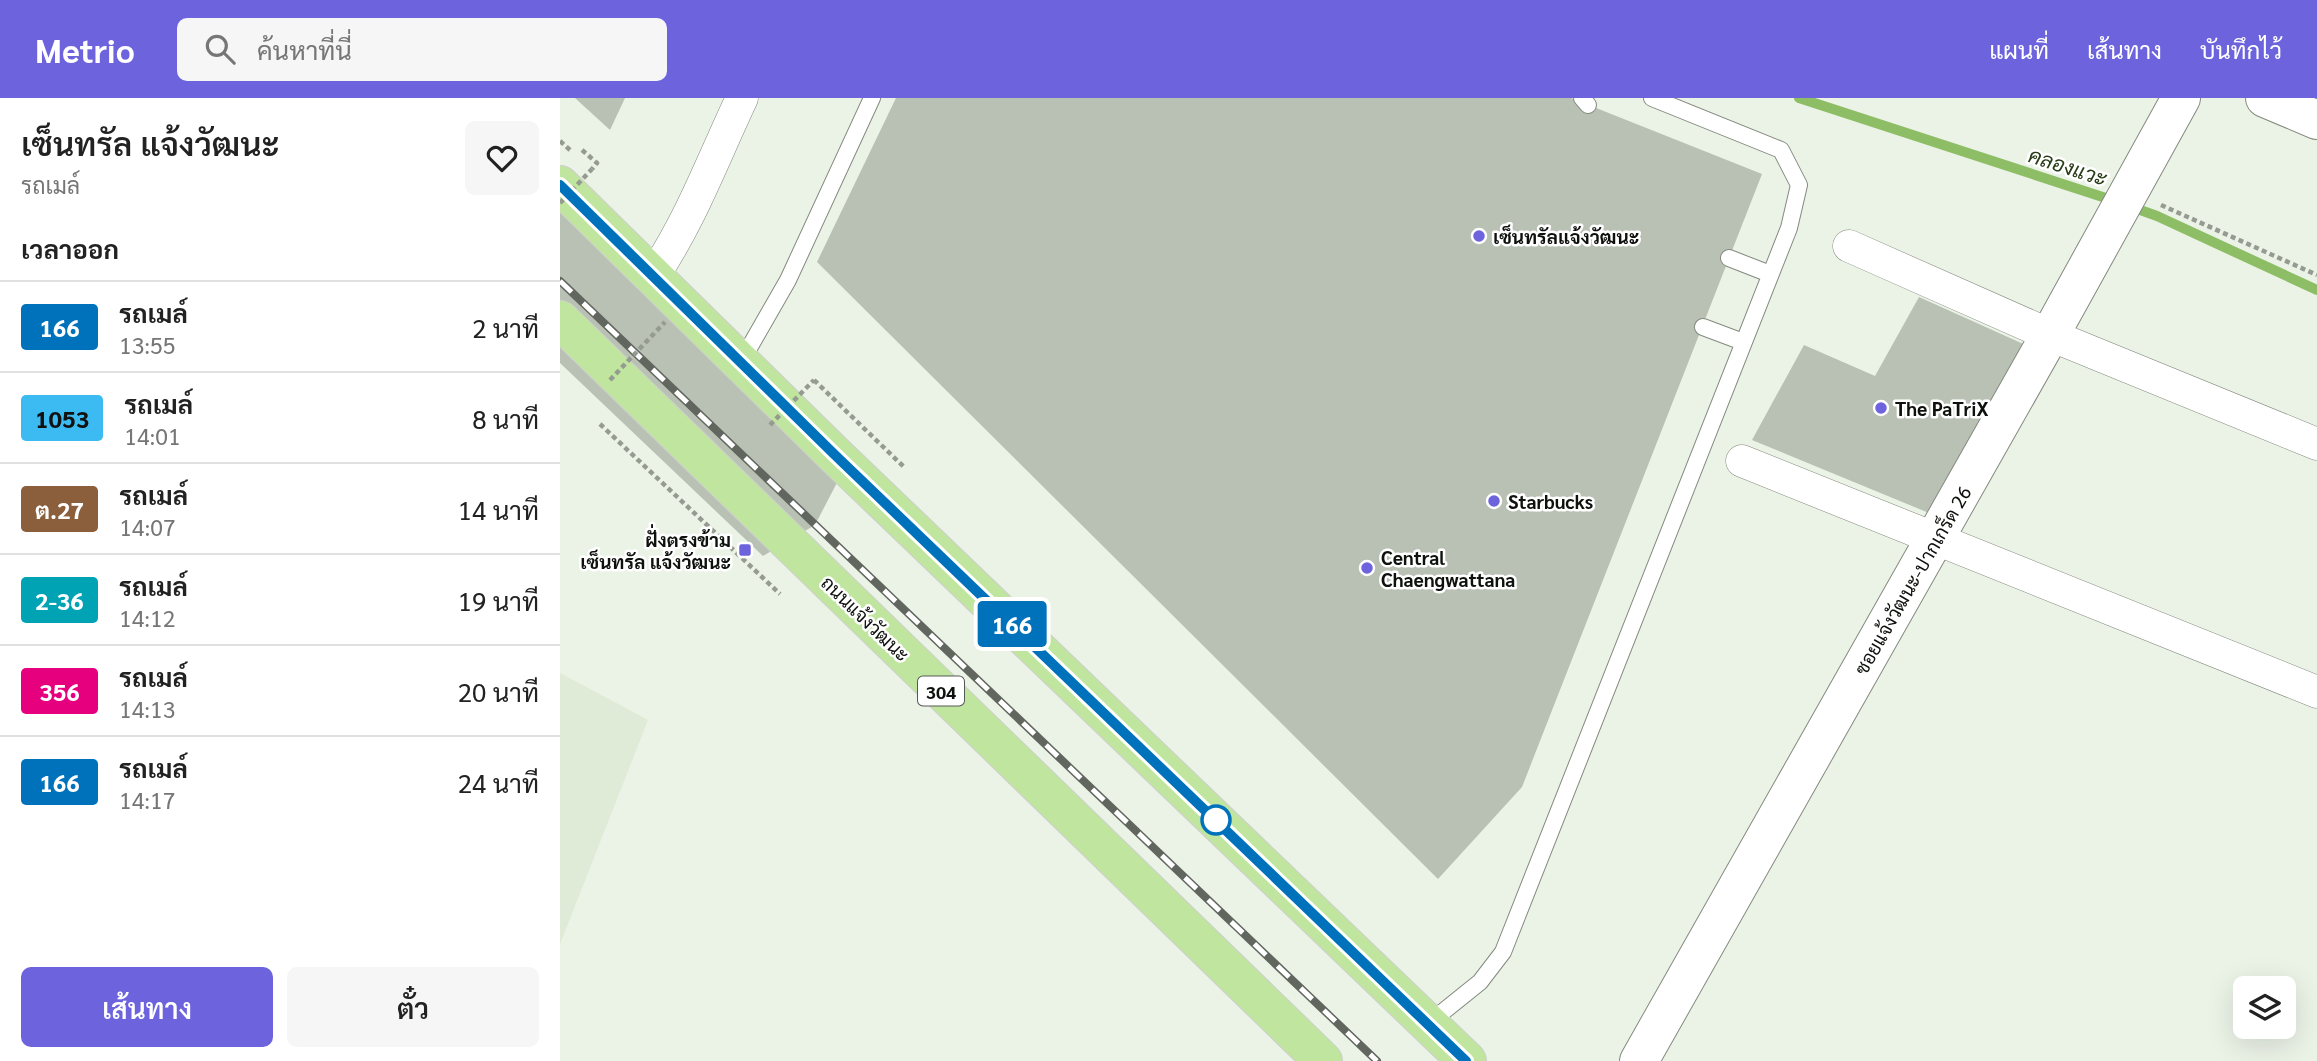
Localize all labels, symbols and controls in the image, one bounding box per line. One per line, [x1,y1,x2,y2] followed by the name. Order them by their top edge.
[177,18,667,81] search box
[35,28,135,71] text: Metrio
[201,30,239,68] icon: search
[257,32,352,66] text: ค้นหาที่นี่
[1989,33,2049,65] text: แผนที่
[2087,33,2162,65] text: เส้นทาง
[2200,33,2282,65] text: บันทึกไว้
[21,121,280,164] text: เซ็นทรัล แจ้งวัฒนะ
[465,121,539,195] button: heart
[2025,141,2111,192] water label: คลองแวะ
[21,169,80,199] text: รถเมล์
[1493,224,1639,248] place label: เซ็นทรัลแจ้งวัฒนะ
[1471,228,1487,244] marker: เซ็นทรัลแจ้งวัฒนะ
[21,231,119,265] text: เวลาออก
[119,295,188,329] text: รถเมล์
[472,310,539,344] text: 2 นาที
[39,311,80,343] text: 166
[119,329,175,359] text: 13:55
[124,386,193,420] text: รถเมล์
[1895,396,1989,420] place label: The PaTriX
[1873,400,1889,416] marker: The PaTriX
[472,401,539,435] text: 8 นาที
[35,402,89,434] text: 1053
[124,420,181,450] text: 14:01
[119,477,188,511] text: รถเมล์
[1848,482,1976,678] street label: ซอยแจ้งวัฒนะ-ปากเกร็ด 26
[1508,489,1593,513] place label: Starbucks
[458,492,539,526] text: 14 นาที
[35,493,84,525] text: ต.27
[1486,493,1502,509] marker: Starbucks
[119,511,176,541] text: 14:07
[580,524,731,573] place label: ฝั่งตรงข้าม เซ็นทรัล แจ้งวัฒนะ
[737,542,753,558] marker: ฝั่งตรงข้าม เซ็นทรัล แจ้งวัฒนะ
[1381,545,1515,591] place label: Central Chaengwattana
[1359,560,1375,576] marker: Central Chaengwattana
[119,568,188,602] text: รถเมล์
[817,570,915,666] street label: ถนนแจ้งวัฒนะ
[458,583,539,617] text: 19 นาที
[35,584,84,616] text: 2-36
[972,601,1052,647] line badge: 166
[119,602,175,632] text: 14:12
[992,608,1032,640] text: 166
[119,659,188,693] text: รถเมล์
[458,674,539,708] text: 20 นาที
[39,675,80,707] text: 356
[918,676,964,706] road number: 304
[119,693,175,723] text: 14:13
[119,750,188,784] text: รถเมล์
[458,765,539,799] text: 24 นาที
[39,766,80,798] text: 166
[119,784,175,814] text: 14:17
[1201,805,1231,835] unlabelled marker
[21,967,273,1047] button: เส้นทาง
[287,967,539,1047] button: ตั๋ว
[2233,976,2296,1039] map controls
[2233,976,2296,1039] button: layers

